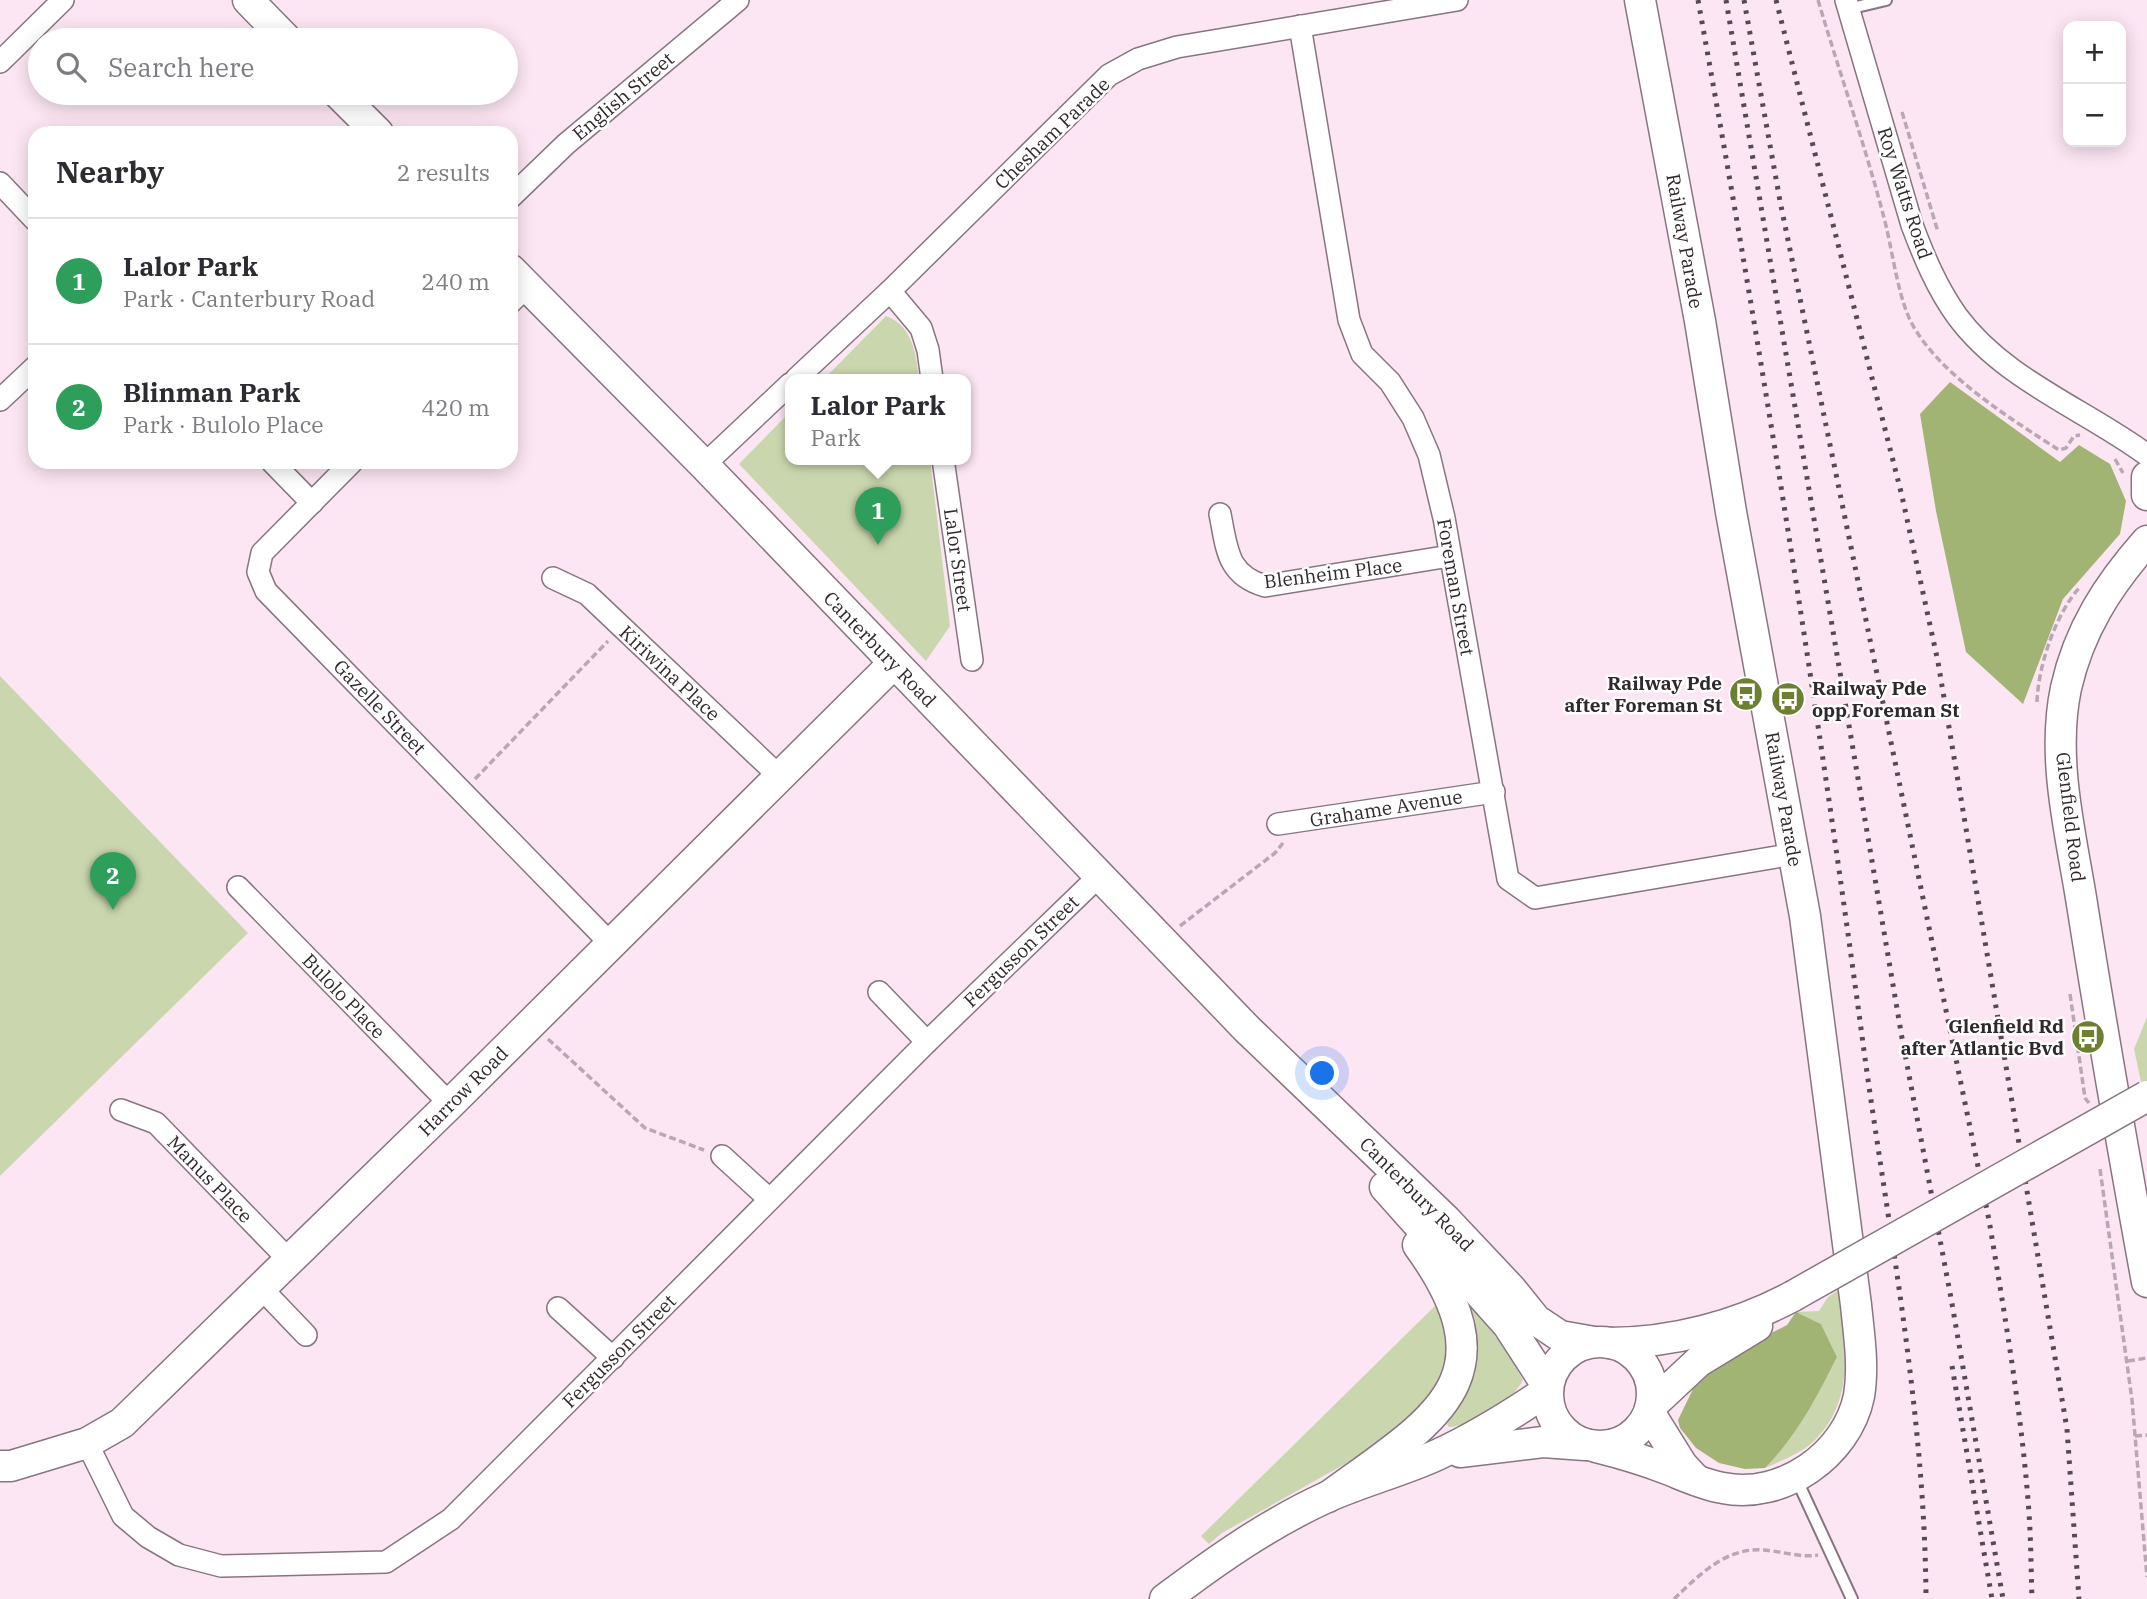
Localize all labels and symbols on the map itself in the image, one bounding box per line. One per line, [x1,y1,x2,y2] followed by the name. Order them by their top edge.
[567,46,679,145] street label: English Street
[989,72,1115,194] street label: Chesham Parade
[1872,124,1938,262] street label: Roy Watts Road
[1661,172,1709,310] street label: Railway Parade
[855,487,901,545] pin: 1
[939,507,977,614] street label: Lalor Street
[1432,517,1480,658] street label: Foreman Street
[1263,553,1403,593] street label: Blenheim Place
[819,586,941,712] street label: Canterbury Road
[615,620,725,726] street label: Kiriwina Place
[329,654,432,760] street label: Gazelle Street
[1565,671,1722,717] place label: Railway Pde after Foreman St
[1727,675,1765,713] bus stop icon: Railway Pde after Foreman St
[1812,676,1959,722] place label: Railway Pde opp Foreman St
[1769,680,1807,718] bus stop icon: Railway Pde opp Foreman St
[1760,730,1808,868] street label: Railway Parade
[2051,751,2091,883] street label: Glenfield Road
[1308,784,1464,832] street label: Grahame Avenue
[90,852,136,910] pin: 2
[958,890,1084,1012] street label: Fergusson Street
[297,948,391,1044] street label: Bulolo Place
[1901,1014,2064,1060] place label: Glenfield Rd after Atlantic Bvd
[2069,1018,2107,1056] bus stop icon: Glenfield Rd after Atlantic Bvd
[413,1041,513,1141] street label: Harrow Road
[1305,1056,1339,1090] your location
[162,1130,258,1228] street label: Manus Place
[1355,1132,1479,1256] street label: Canterbury Road
[557,1289,681,1413] street label: Fergusson Street

